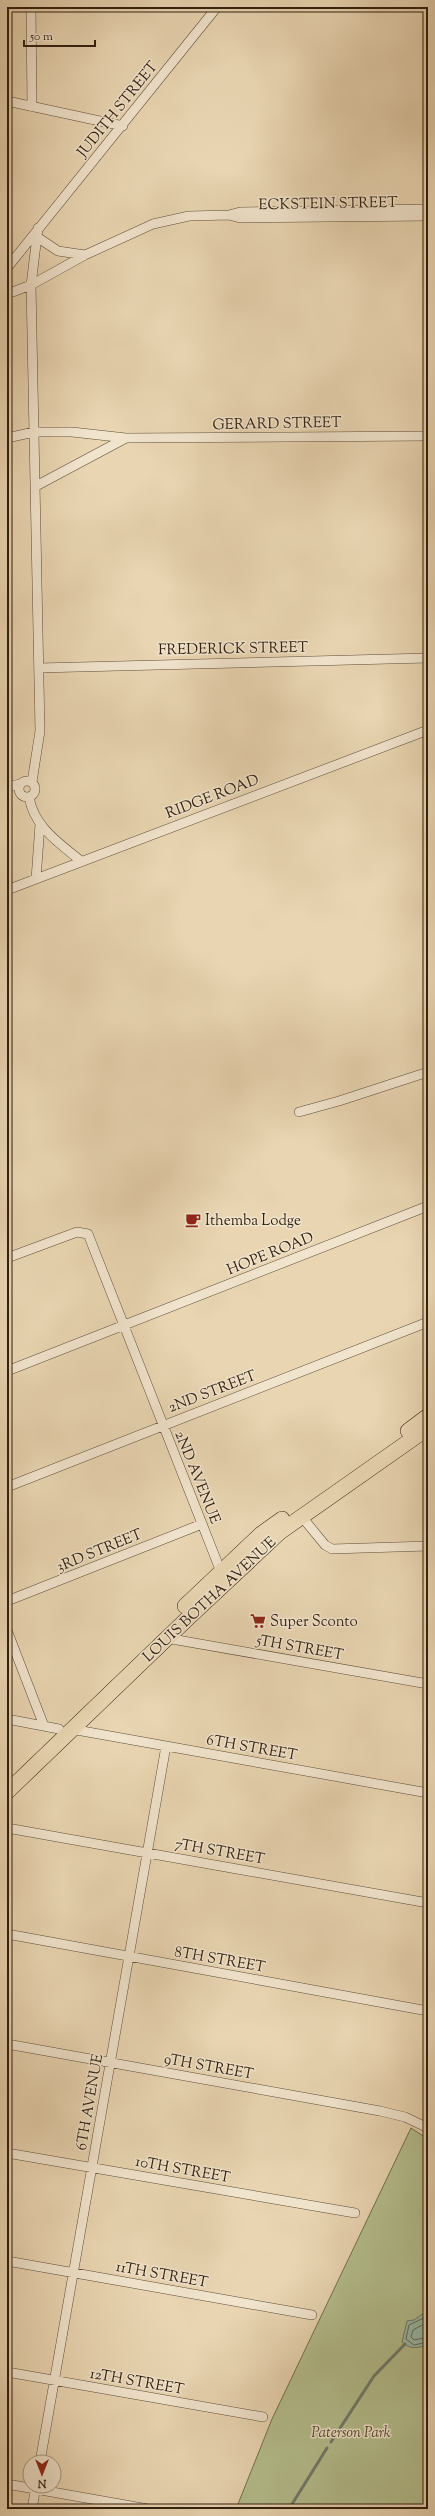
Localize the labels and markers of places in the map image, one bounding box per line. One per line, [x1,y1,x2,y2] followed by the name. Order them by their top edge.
[184,1211,202,1229] cafe icon: Ithemba Lodge
[205,1211,301,1232] place label: Ithemba Lodge
[249,1612,267,1630] supermarket icon: Super Sconto
[270,1612,358,1633] place label: Super Sconto

